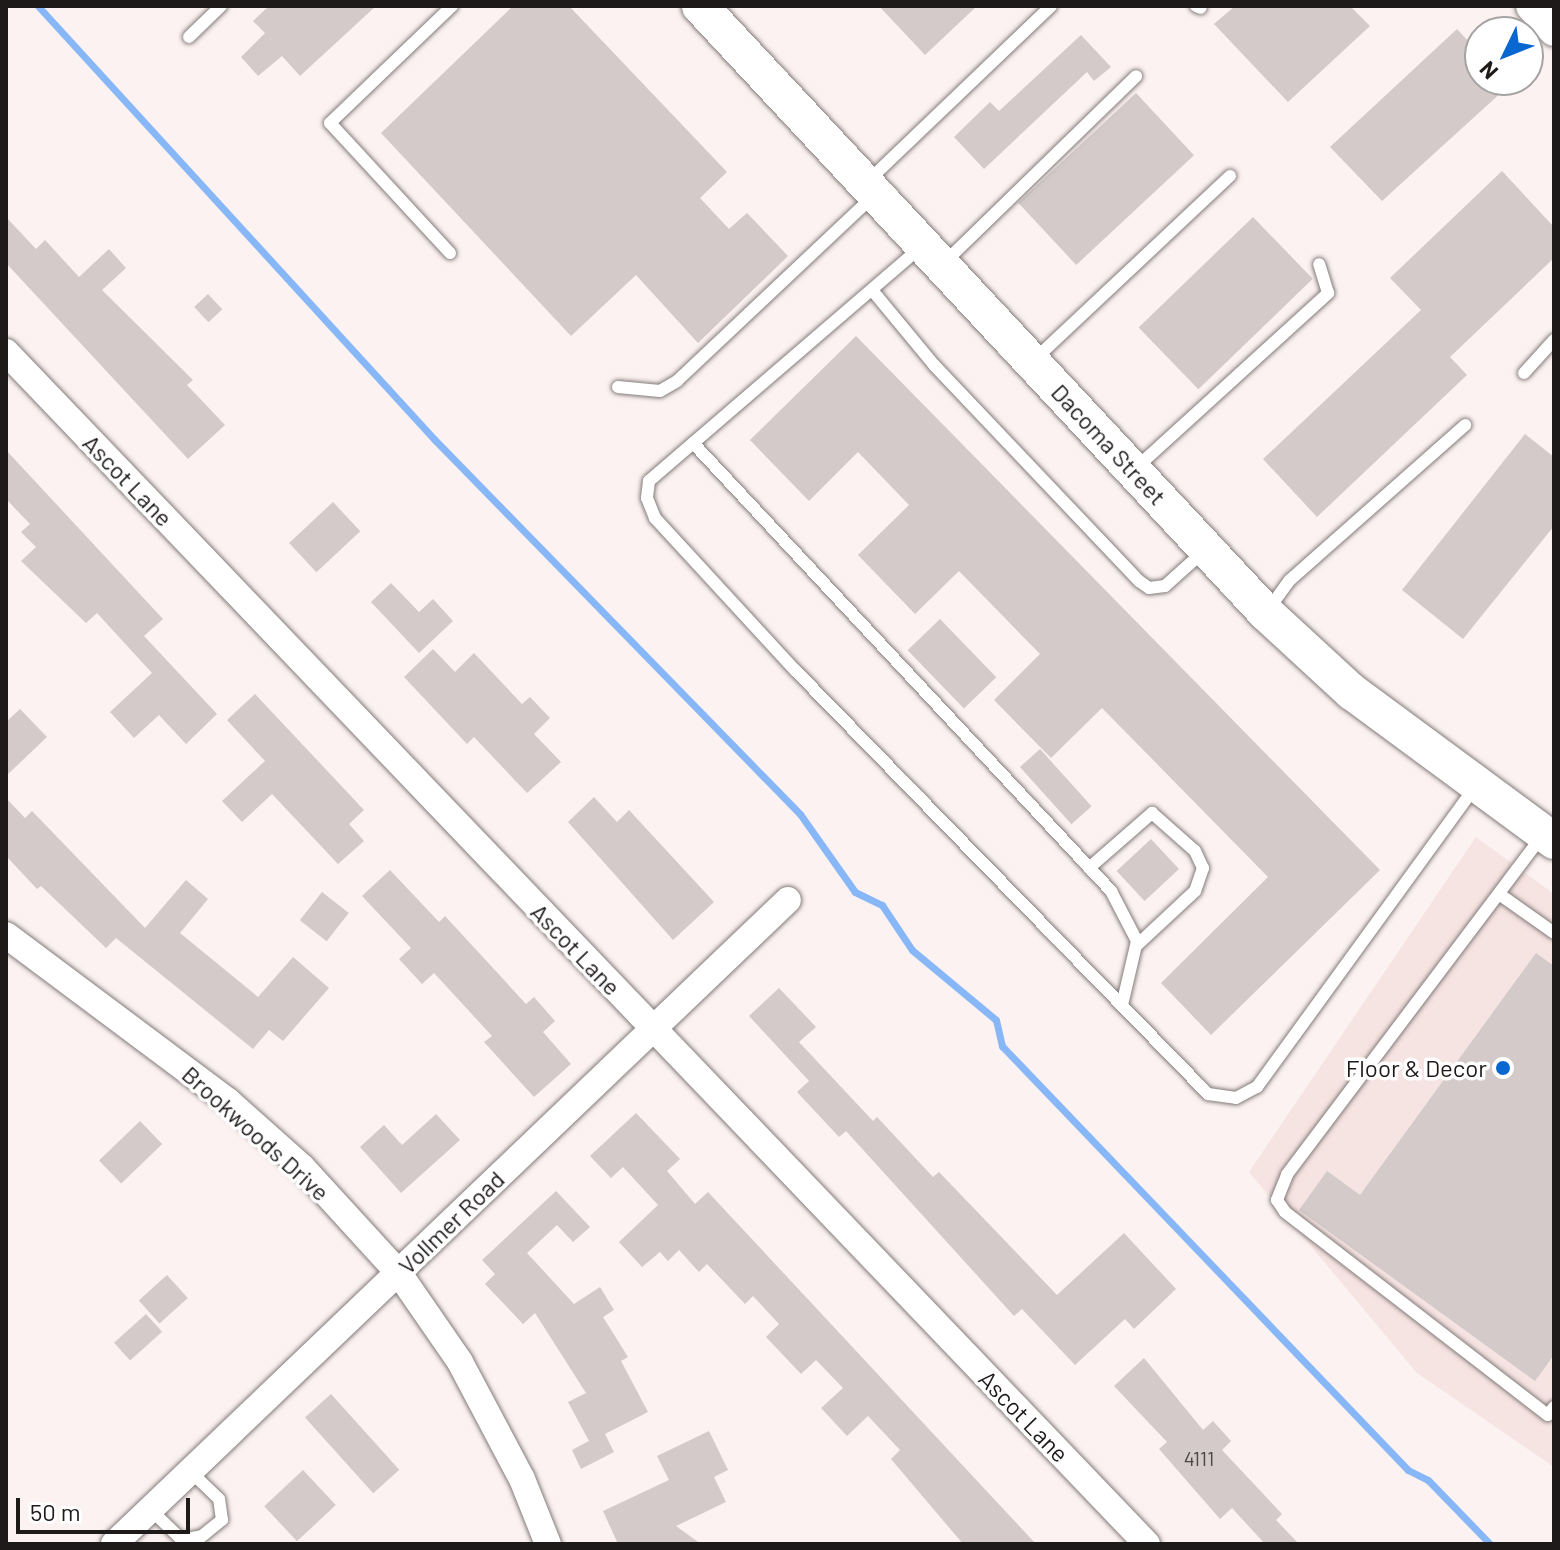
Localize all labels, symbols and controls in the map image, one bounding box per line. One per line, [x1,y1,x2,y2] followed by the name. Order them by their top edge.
[1464,16,1544,96] north arrow
[1473,57,1502,85] text: N
[1046,378,1172,510] street label: Dacoma Street
[77,428,179,532] street label: Ascot Lane
[525,897,627,1001] street label: Ascot Lane
[1346,1054,1487,1082] place label: Floor & Decor
[177,1059,335,1207] street label: Brookwoods Drive
[1494,1059,1512,1077] marker: Floor & Decor
[392,1164,510,1280] street label: Vollmer Road
[973,1364,1075,1468] street label: Ascot Lane
[1184,1446,1214,1470] house number: 4111
[20,1482,194,1532] scale bar
[30,1497,81,1526] text: 50 m

